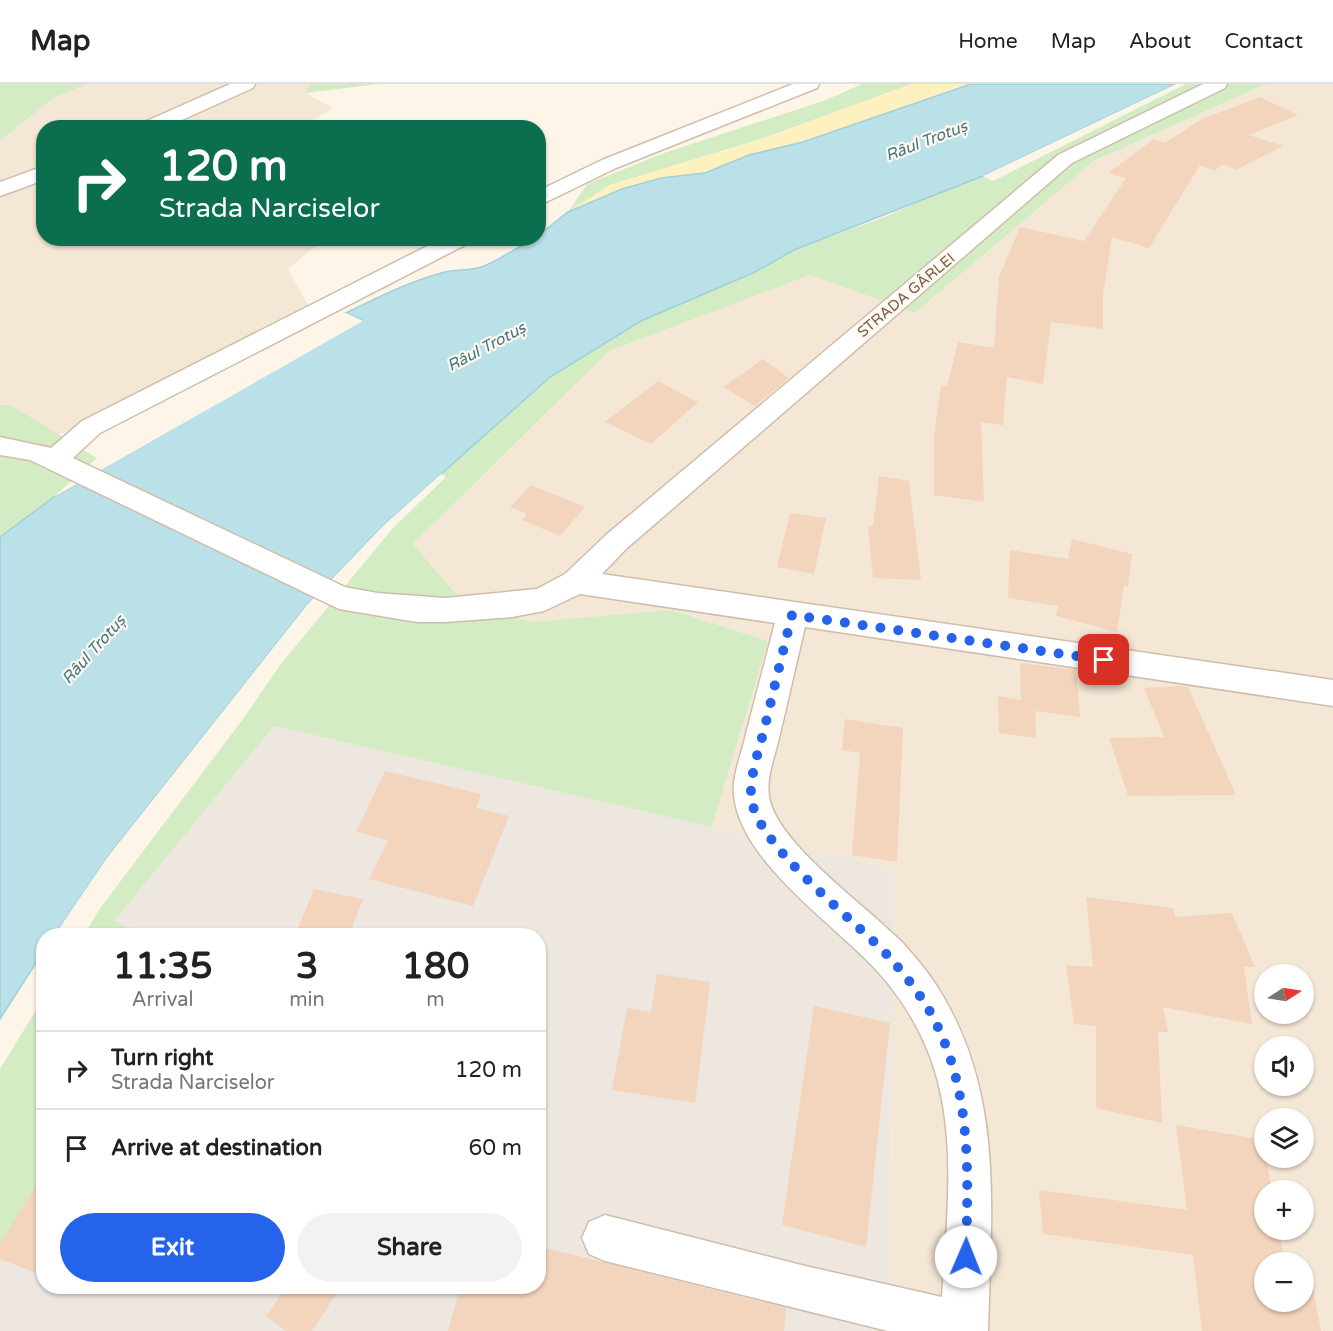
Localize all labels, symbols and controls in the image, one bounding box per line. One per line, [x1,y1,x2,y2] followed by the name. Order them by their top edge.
[30,24,90,58] text: Map
[958,29,1018,54] text: Home
[1051,29,1096,54] text: Map
[1129,29,1191,54] text: About
[1224,29,1303,54] text: Contact
[883,116,971,166] water label: Râul Trotuș
[159,141,288,192] text: 120 m
[60,144,138,222] icon: right
[159,192,380,225] text: Strada Narciselor
[854,249,958,341] street label: STRADA GÂRLEI
[444,317,530,376] water label: Râul Trotuș
[58,610,131,688] water label: Râul Trotuș
[1078,634,1129,685] pin
[1087,643,1120,676] icon: arrive
[113,945,213,988] text: 11:35
[296,945,318,988] text: 3
[401,945,469,988] text: 180
[1254,964,1314,1024] north arrow
[1254,964,1314,1312] map controls
[132,988,194,1012] text: Arrival
[289,988,325,1012] text: min
[426,988,445,1012] text: m
[1254,1036,1314,1096] button: sound
[111,1045,213,1071] text: Turn right
[60,1054,93,1087] icon: right
[455,1057,522,1083] text: 120 m
[111,1071,275,1095] text: Strada Narciselor
[1254,1108,1314,1168] button: layers
[60,1132,93,1165] icon: arrive
[111,1135,322,1161] text: Arrive at destination
[468,1135,522,1161] text: 60 m
[1254,1180,1314,1240] button: +
[60,1213,285,1282] button: Exit
[297,1213,522,1282] button: Share
[934,1225,998,1289] position arrow
[1254,1252,1314,1312] button: −

